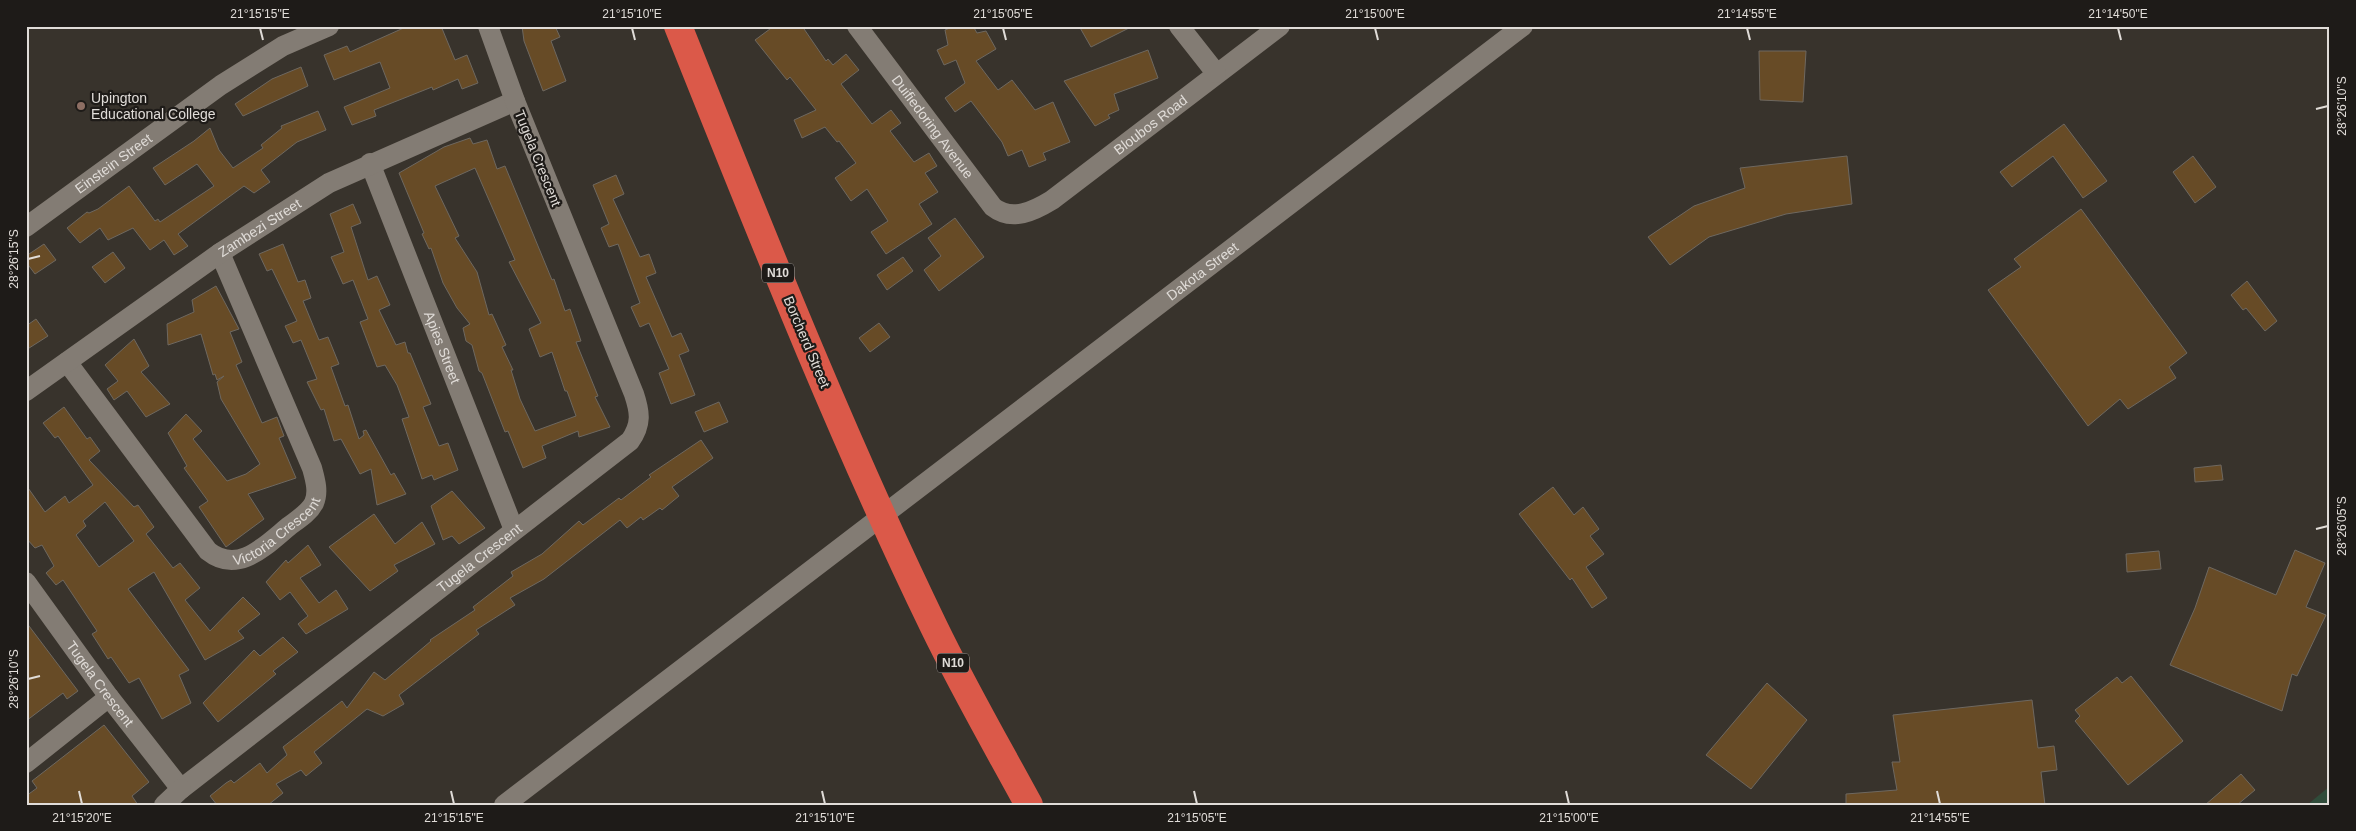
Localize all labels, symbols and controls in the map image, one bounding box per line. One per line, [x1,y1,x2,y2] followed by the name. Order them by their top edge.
[230,7,290,21] text: 21°15'15"E
[602,7,662,21] text: 21°15'10"E
[973,7,1033,21] text: 21°15'05"E
[1345,7,1405,21] text: 21°15'00"E
[1717,7,1777,21] text: 21°14'55"E
[2088,7,2148,21] text: 21°14'50"E
[889,72,977,182] street label: Duifiedoring Avenue
[2335,76,2349,136] text: 28°26'10"S
[91,90,216,122] place label: Upington Educational College
[1111,92,1190,158] street label: Bloubos Road
[75,100,87,112] marker: Upington Educational College
[511,108,565,208] street label: Tugela Crescent
[72,130,155,197] street label: Einstein Street
[215,195,304,260] street label: Zambezi Street
[7,229,21,289] text: 28°26'15"S
[1163,239,1241,304] street label: Dakota Street
[762,264,794,282] road number: N10
[780,294,834,390] street label: Borcherd Street
[421,309,464,386] street label: Apies Street
[232,496,323,568] street label: Victoria Crescent
[2335,496,2349,556] text: 28°26'05"S
[434,520,525,596] street label: Tugela Crescent
[63,638,137,730] street label: Tugela Crescent
[7,649,21,709] text: 28°26'10"S
[937,654,969,672] road number: N10
[52,811,112,825] text: 21°15'20"E
[424,811,484,825] text: 21°15'15"E
[795,811,855,825] text: 21°15'10"E
[1167,811,1227,825] text: 21°15'05"E
[1539,811,1599,825] text: 21°15'00"E
[1910,811,1970,825] text: 21°14'55"E

